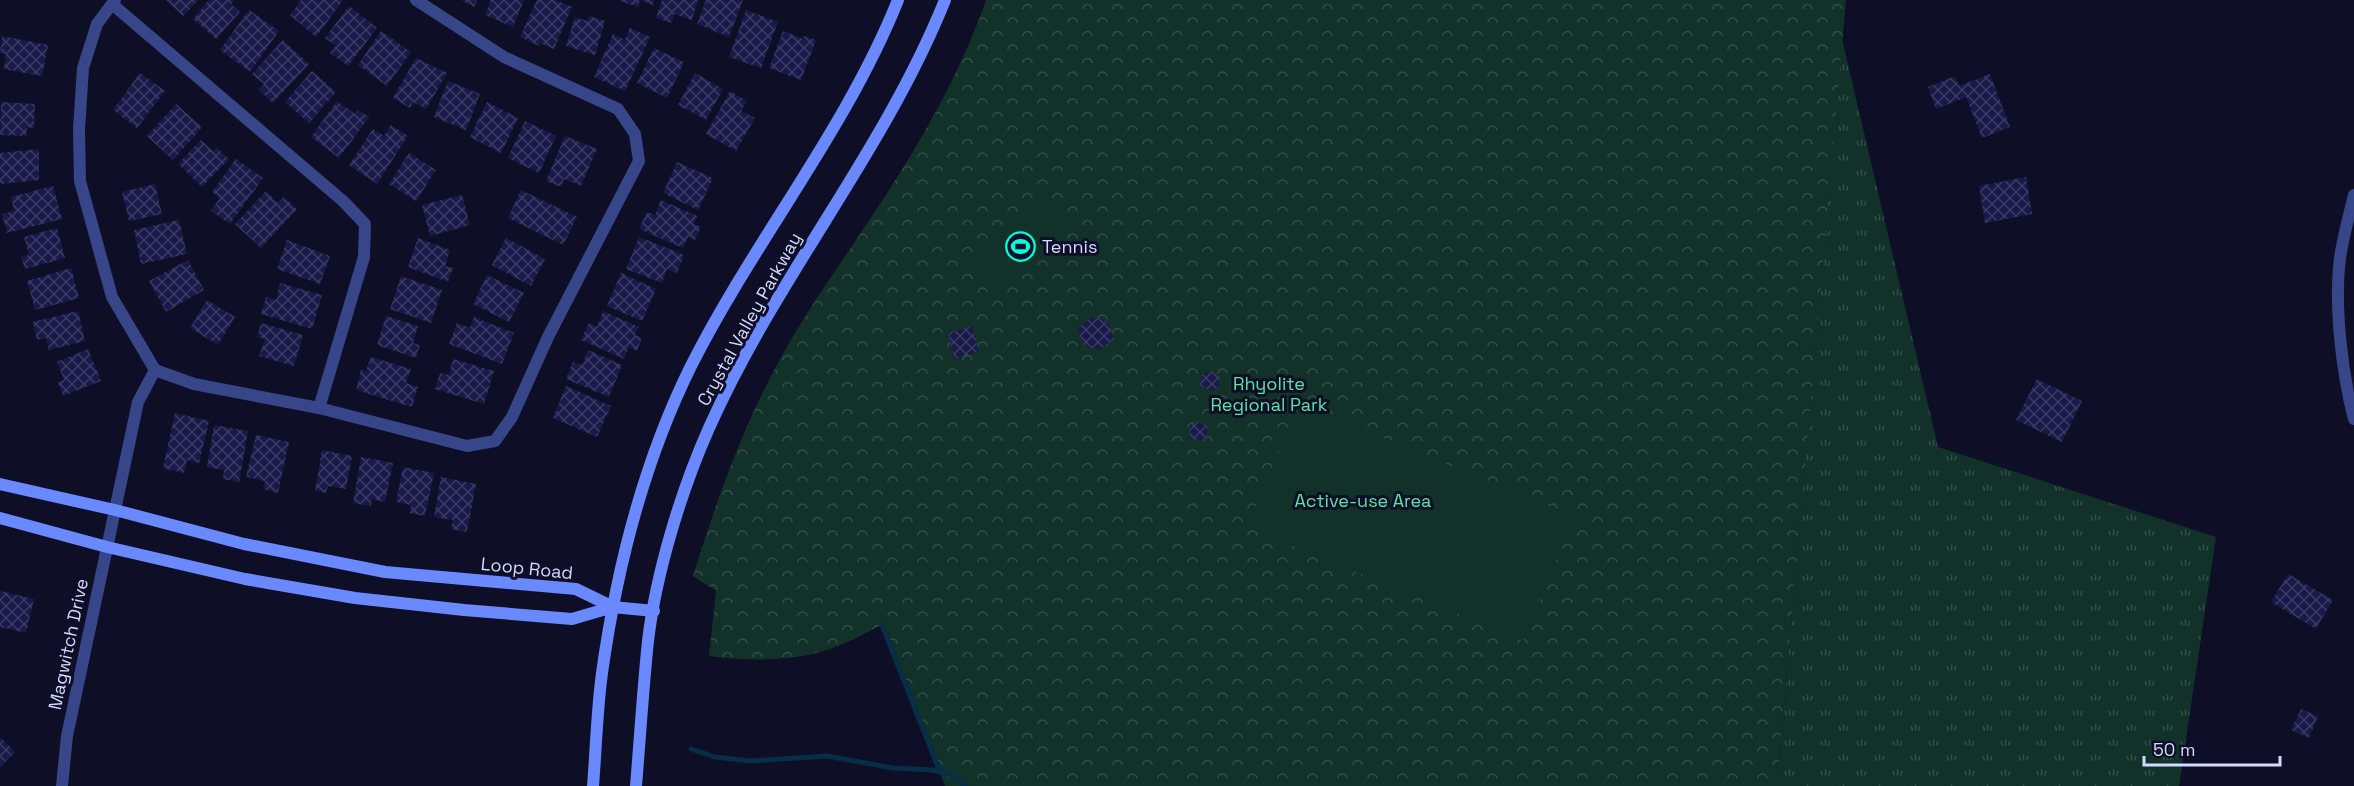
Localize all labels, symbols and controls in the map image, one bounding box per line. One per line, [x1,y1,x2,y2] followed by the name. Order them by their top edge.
[692,228,806,410] street label: Crystal Valley Parkway
[1005,230,1037,262] sports icon: Tennis
[1042,235,1097,258] place label: Tennis
[1211,372,1328,416] park label: Rhyolite Regional Park
[1295,489,1431,512] park label: Active-use Area
[480,552,574,584] street label: Loop Road
[43,576,93,712] street label: Magwitch Drive
[2144,729,2280,767] scale bar
[2153,738,2195,761] text: 50 m

